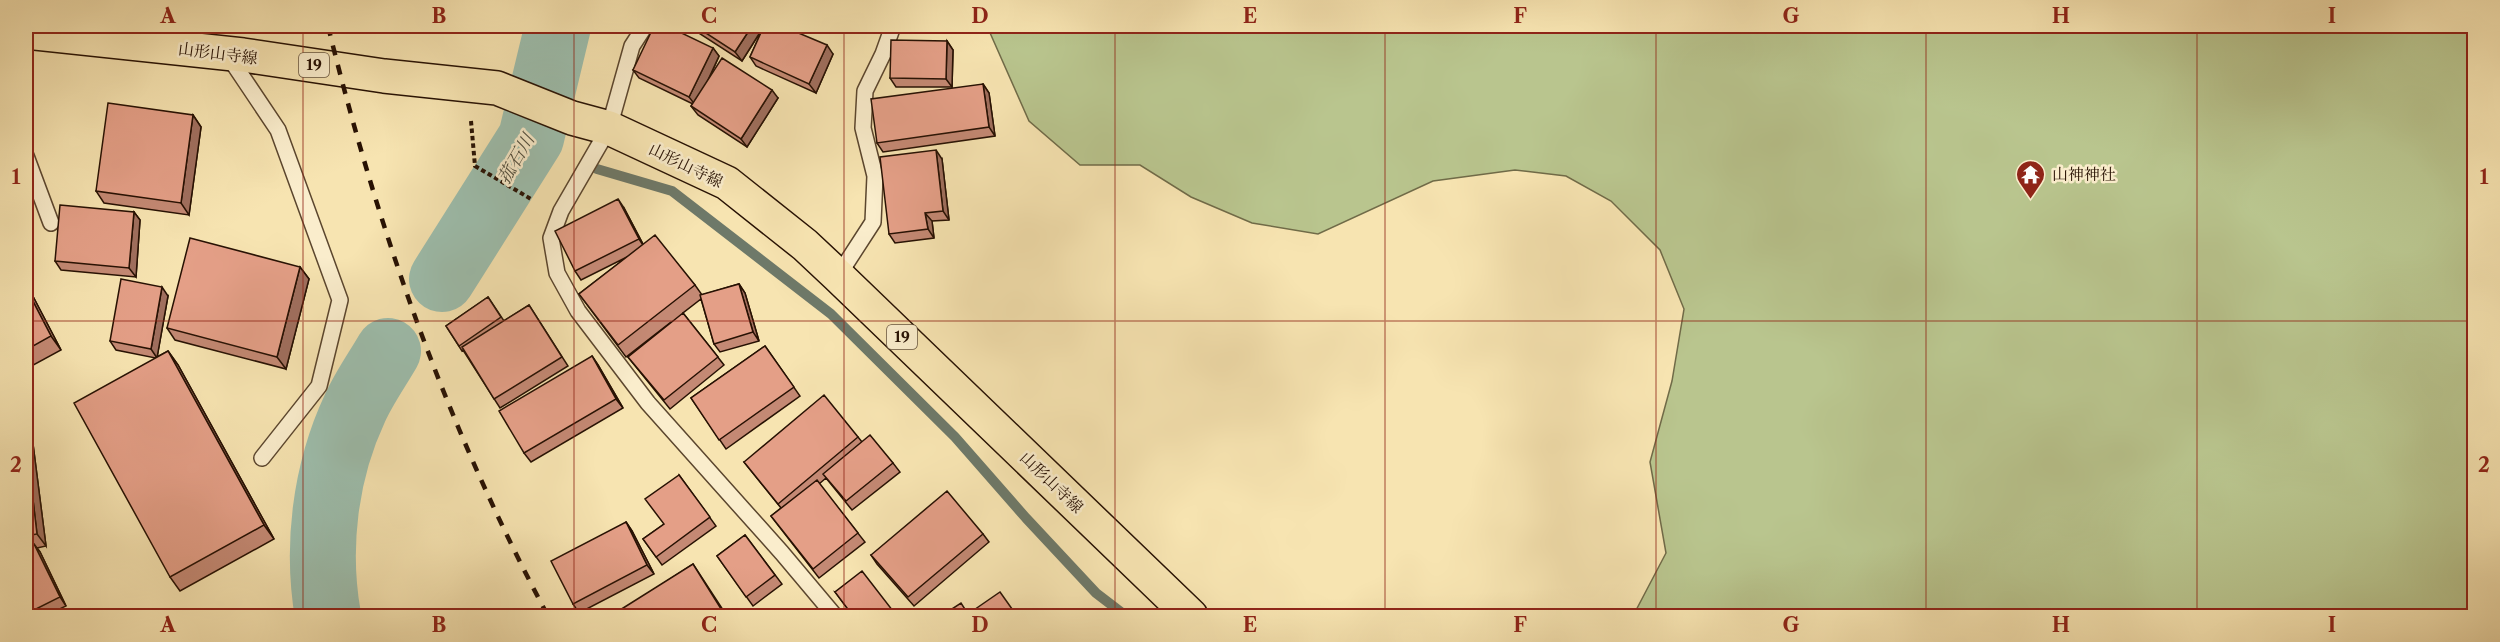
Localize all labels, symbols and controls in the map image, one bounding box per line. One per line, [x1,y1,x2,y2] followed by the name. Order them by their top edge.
[159,4,176,28] text: A
[432,4,447,28] text: B
[701,4,717,28] text: C
[971,4,989,28] text: D
[1243,4,1257,28] text: E
[1513,4,1527,28] text: F
[1783,4,1800,28] text: G
[2052,4,2070,28] text: H
[2328,4,2336,28] text: I
[177,38,259,68] street label: 山形山寺線
[299,53,329,77] road number: 19
[493,128,540,188] water label: 菰石川
[646,138,726,192] street label: 山形山寺線
[2015,158,2047,200] temple icon: 山神神社
[2052,164,2116,184] place label: 山神神社
[12,165,21,189] text: 1
[2480,165,2489,189] text: 1
[887,325,917,349] road number: 19
[1016,447,1088,517] street label: 山形山寺線
[10,453,22,477] text: 2
[2478,453,2490,477] text: 2
[159,613,176,637] text: A
[432,613,447,637] text: B
[701,613,717,637] text: C
[971,613,989,637] text: D
[1243,613,1257,637] text: E
[1513,613,1527,637] text: F
[1783,613,1800,637] text: G
[2052,613,2070,637] text: H
[2328,613,2336,637] text: I

